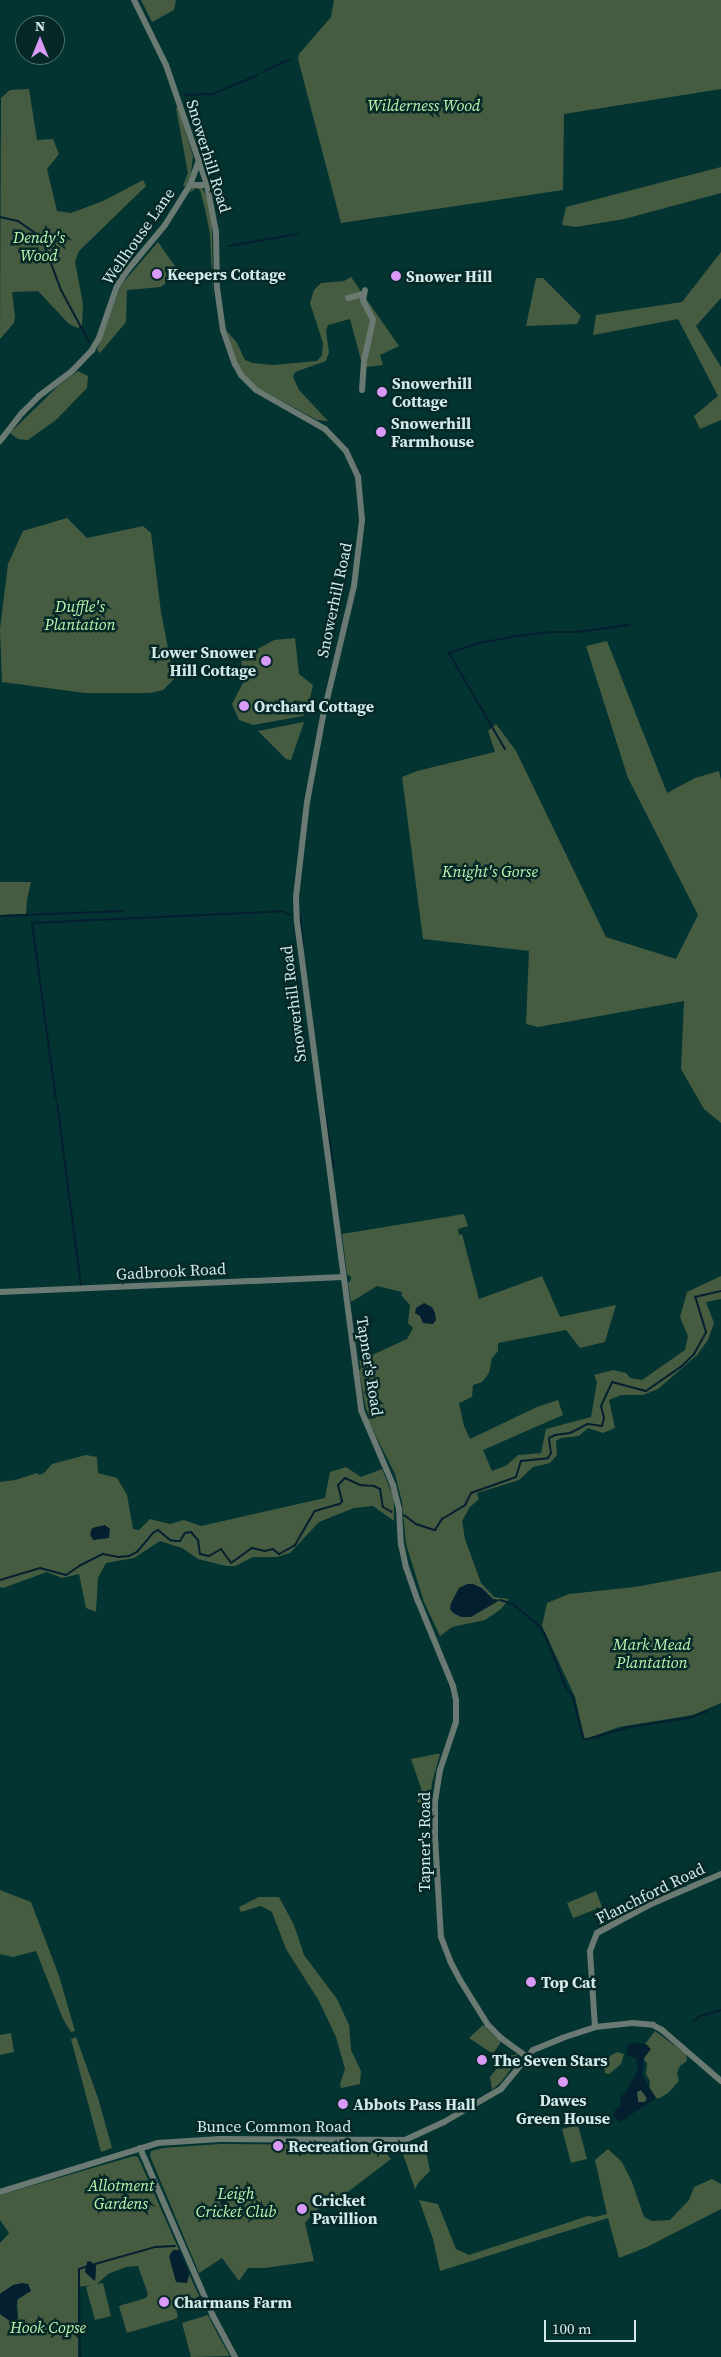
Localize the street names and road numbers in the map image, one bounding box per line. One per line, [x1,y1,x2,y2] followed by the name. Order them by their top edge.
[183,97,235,215] street label: Snowerhill Road
[98,184,178,288] street label: Wellhouse Lane
[312,541,356,659] street label: Snowerhill Road
[276,945,310,1063] street label: Snowerhill Road
[116,1259,226,1283] street label: Gadbrook Road
[353,1315,387,1417] street label: Tapner's Road
[414,1792,434,1892] street label: Tapner's Road
[592,1858,708,1928] street label: Flanchford Road
[197,2116,351,2136] street label: Bunce Common Road

